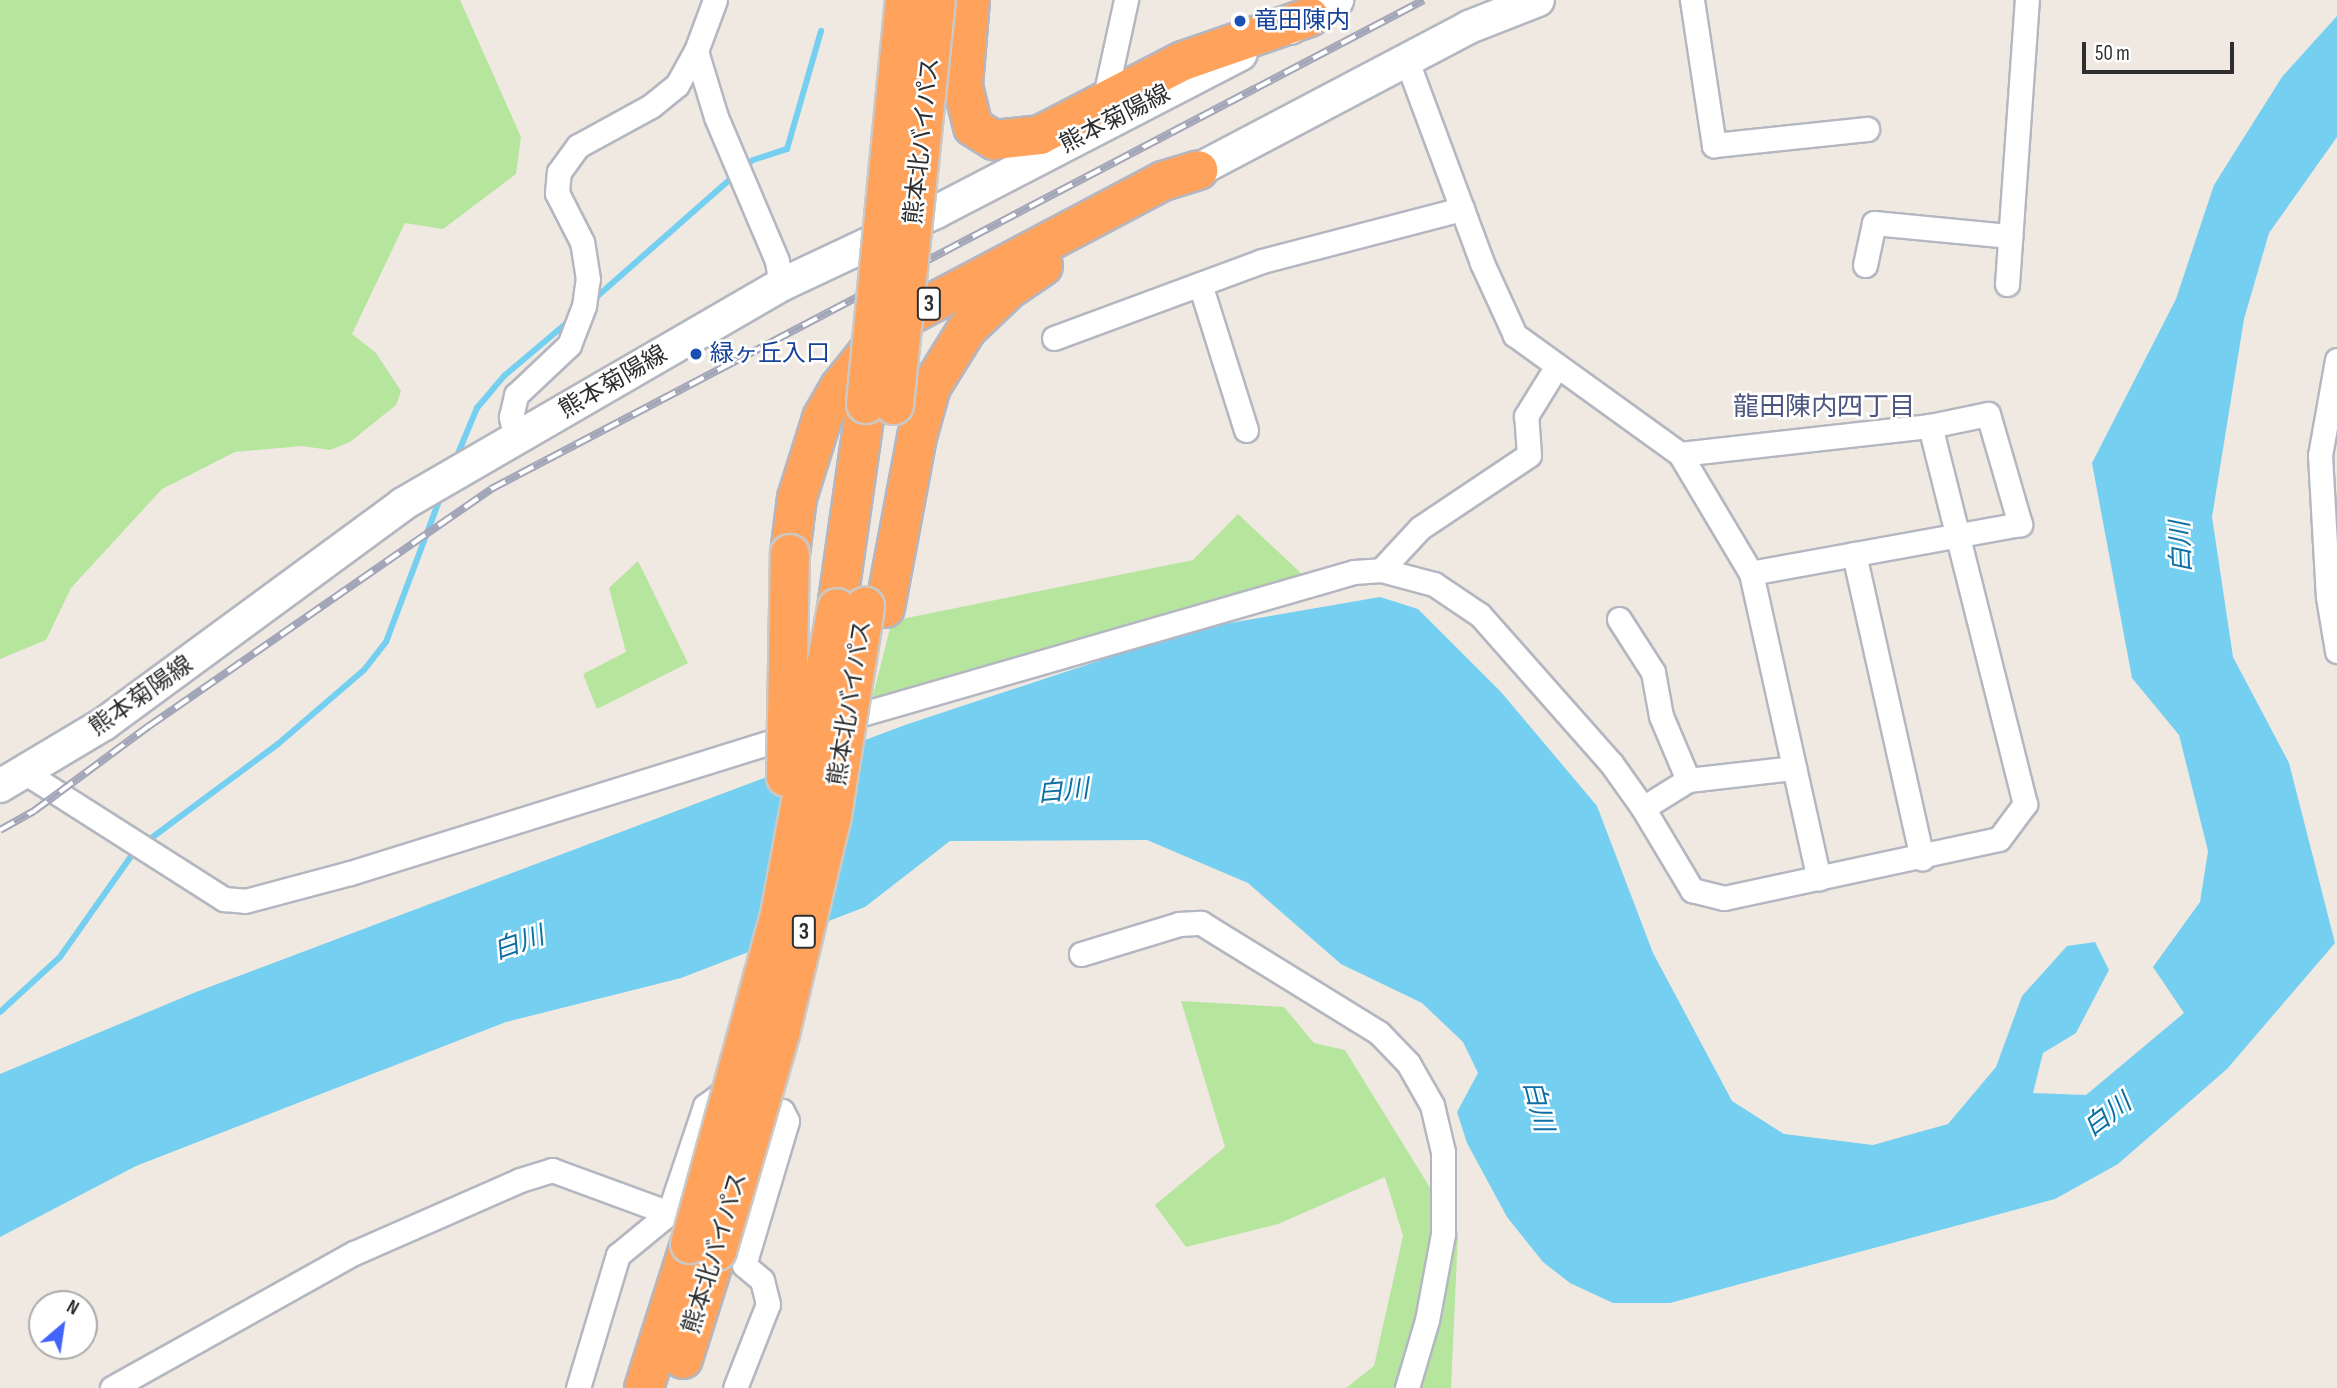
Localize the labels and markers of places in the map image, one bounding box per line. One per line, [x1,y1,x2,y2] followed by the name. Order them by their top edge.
[1254,7,1350,35] place label: 竜田陳内
[1232,13,1248,29] marker: 竜田陳内
[710,340,830,368] place label: 緑ヶ丘入口
[688,346,704,362] marker: 緑ヶ丘入口

